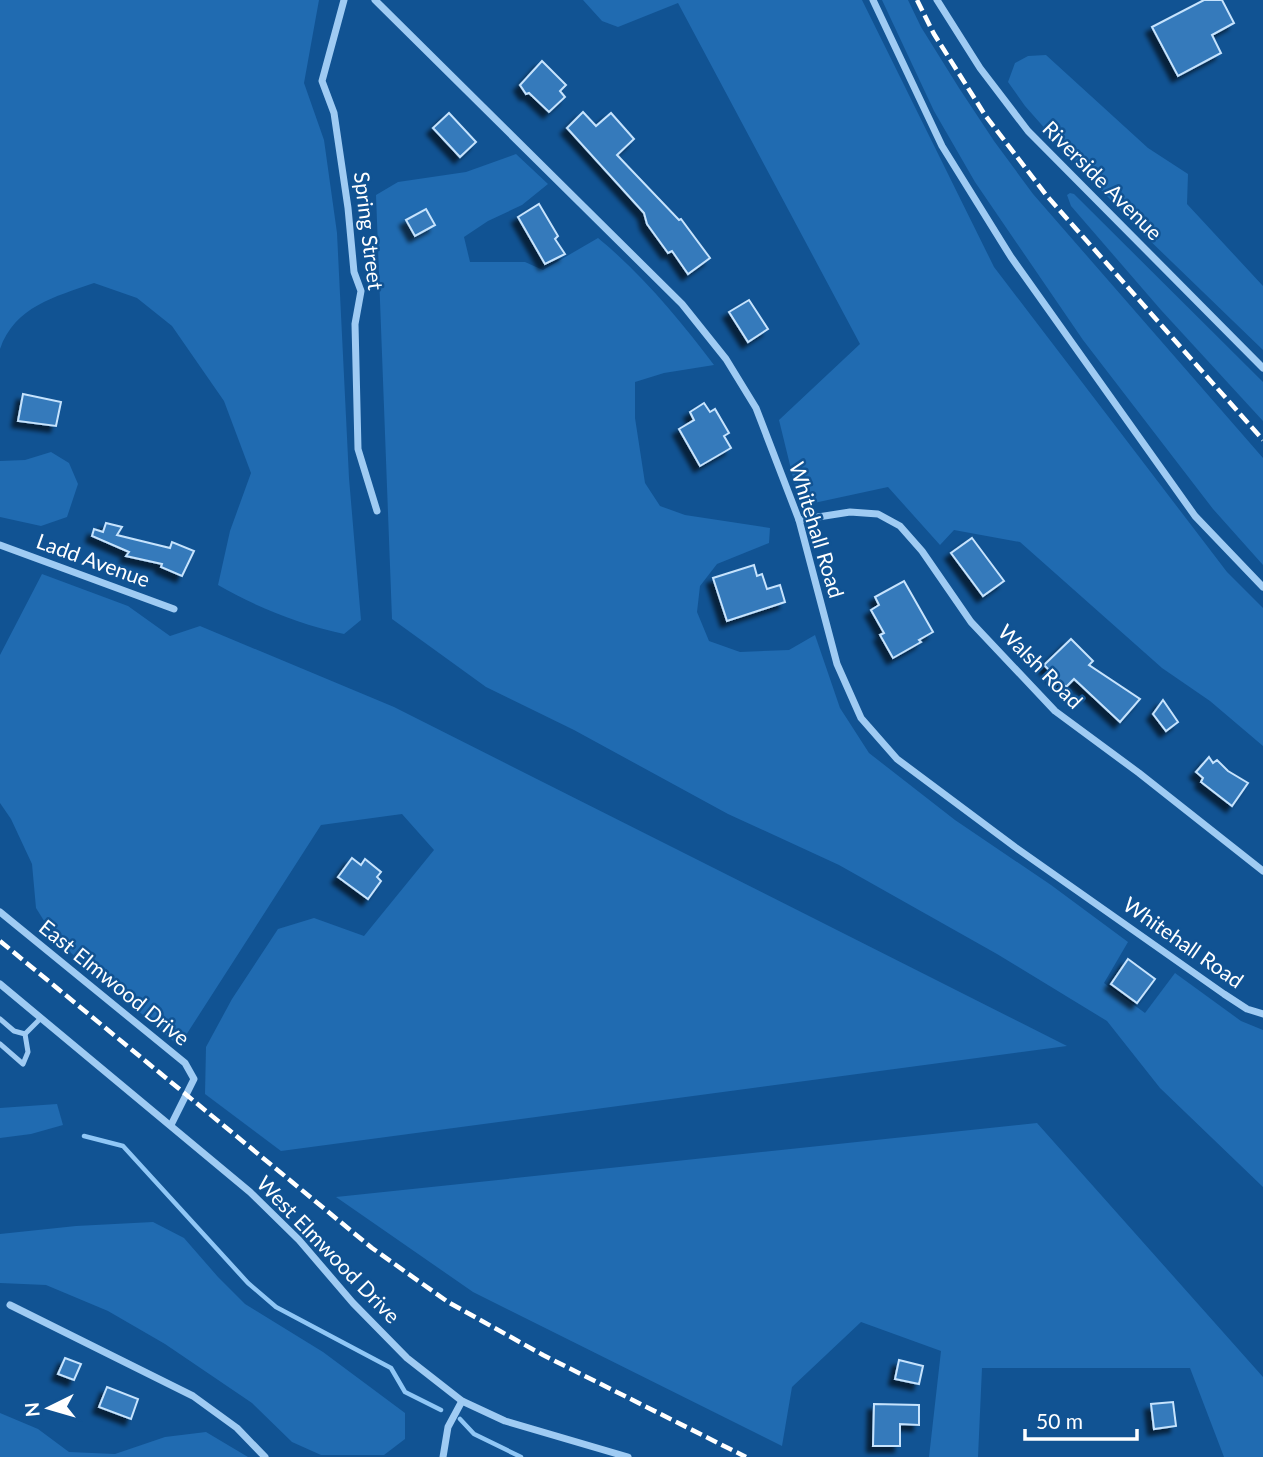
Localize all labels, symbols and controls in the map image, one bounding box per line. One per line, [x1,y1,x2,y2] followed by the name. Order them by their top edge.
[1038,115,1168,245] street label: Riverside Avenue
[350,170,389,292] street label: Spring Street
[785,458,850,601] street label: Whitehall Road
[33,528,154,592] street label: Ladd Avenue
[994,619,1088,713] street label: Walsh Road
[1119,891,1249,992] street label: Whitehall Road
[35,914,195,1050] street label: East Elmwood Drive
[252,1170,406,1328] street label: West Elmwood Drive
[14,1373,84,1443] north arrow
[1025,1398,1137,1442] scale bar
[19,1401,44,1418] text: N
[1036,1408,1083,1433] text: 50 m

